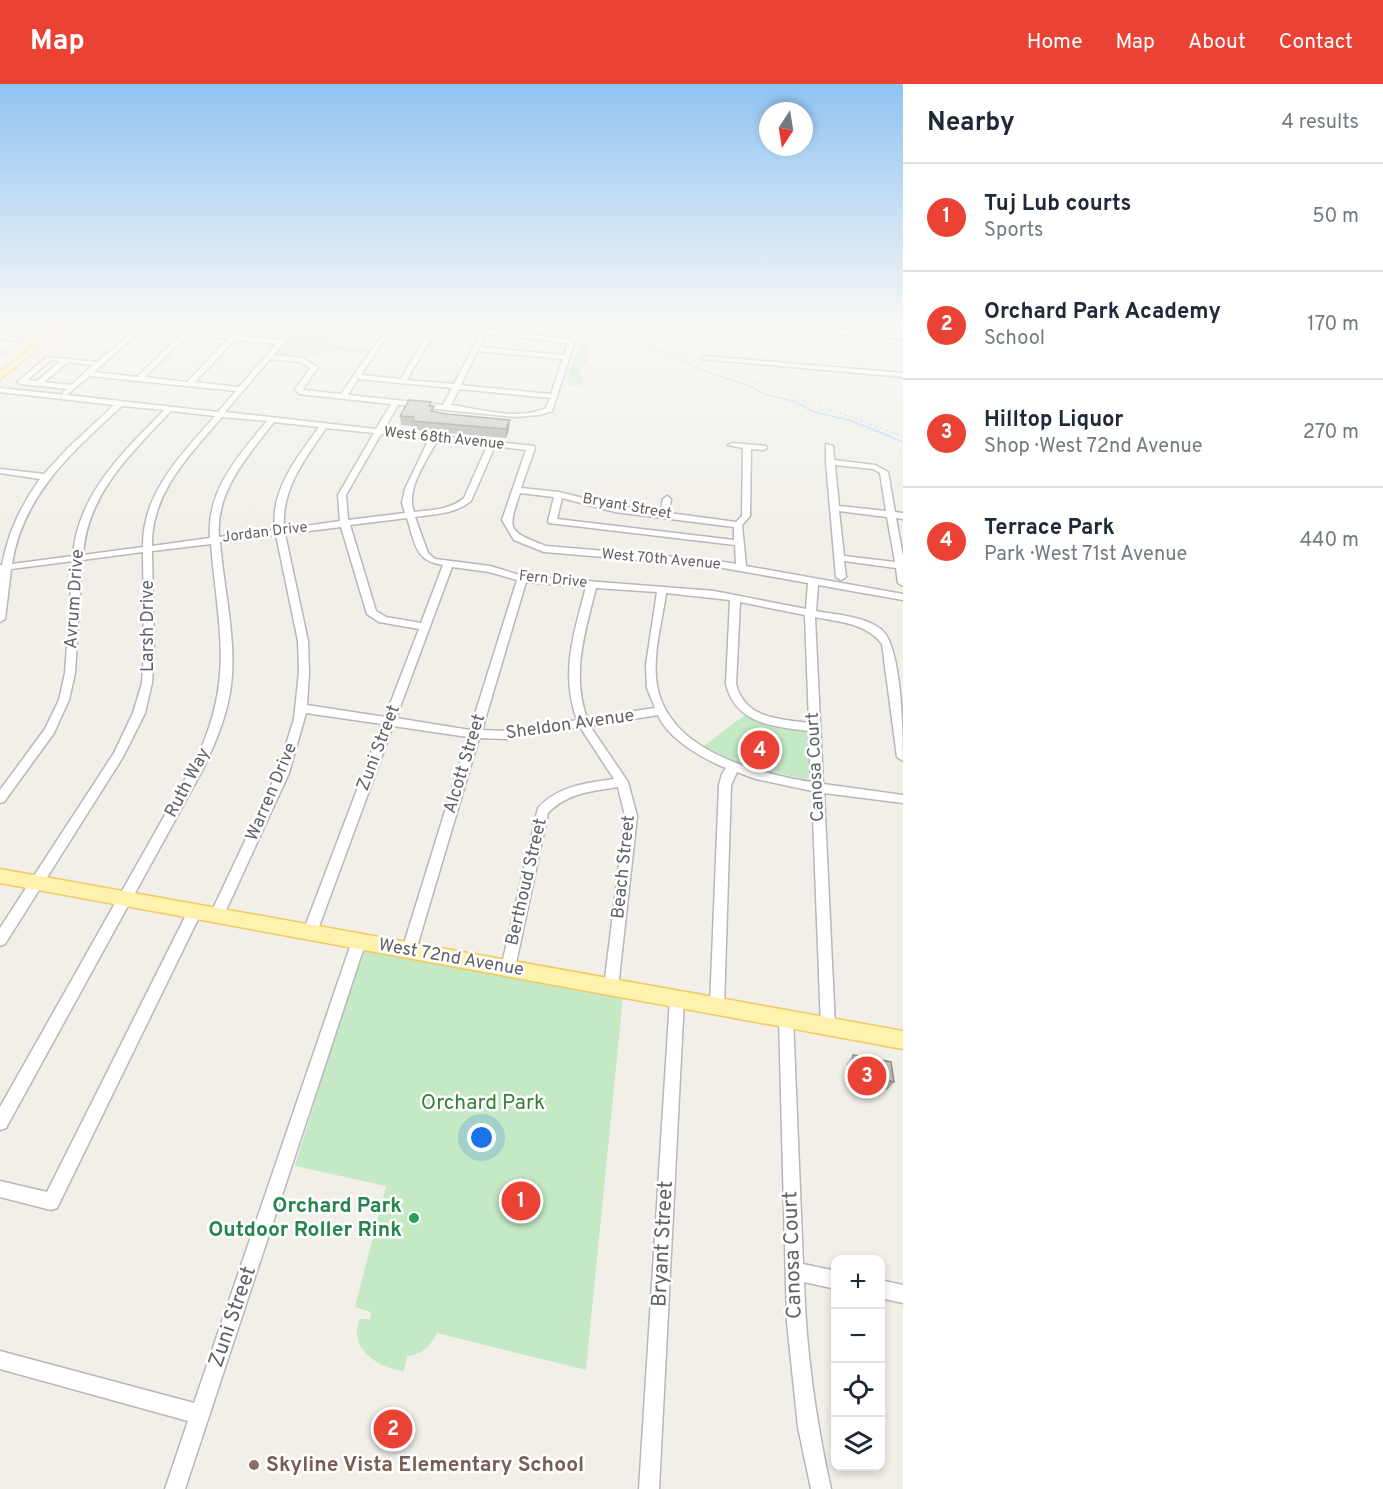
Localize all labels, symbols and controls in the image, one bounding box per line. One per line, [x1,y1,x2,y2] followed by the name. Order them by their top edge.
[30,24,85,60] text: Map
[1027,29,1083,56] text: Home
[1116,29,1155,56] text: Map
[1188,29,1246,56] text: About
[1279,29,1353,56] text: Contact
[759,102,813,156] north arrow
[927,107,1015,140] text: Nearby
[1282,110,1359,136] text: 4 results
[984,191,1131,218] text: Tuj Lub courts
[943,204,951,230] text: 1
[1312,204,1359,230] text: 50 m
[984,218,1044,244] text: Sports
[984,299,1221,326] text: Orchard Park Academy
[940,312,953,338] text: 2
[1307,312,1359,338] text: 170 m
[984,326,1045,352] text: School
[984,407,1124,434] text: Hilltop Liquor
[941,420,953,446] text: 3
[1303,420,1359,446] text: 270 m
[383,423,505,455] street label: West 68th Avenue
[984,434,1202,460] text: Shop · West 72nd Avenue
[581,490,673,524] street label: Bryant Street
[984,515,1115,542] text: Terrace Park
[221,518,309,548] street label: Jordan Drive
[940,528,953,554] text: 4
[1300,528,1359,554] text: 440 m
[984,542,1187,568] text: Park · West 71st Avenue
[601,545,721,575] street label: West 70th Avenue
[60,548,90,650] street label: Avrum Drive
[518,567,588,593] street label: Fern Drive
[137,580,160,672] street label: Larsh Drive
[352,702,406,794] street label: Zuni Street
[504,705,636,745] street label: Sheldon Avenue
[439,711,491,817] street label: Alcott Street
[802,712,830,822] street label: Canosa Court
[740,728,780,772] pin: 4
[241,739,303,845] street label: Warren Drive
[160,744,216,822] street label: Ruth Way
[607,814,641,920] street label: Beach Street
[501,816,553,948] street label: Berthoud Street
[377,934,525,982] street label: West 72nd Avenue
[848,1054,886,1098] pin: 3
[421,1090,545,1117] park label: Orchard Park
[467,1123,496,1152] your location
[502,1178,540,1224] pin: 1
[646,1180,680,1308] street label: Bryant Street
[777,1191,809,1319] street label: Canosa Court
[208,1193,402,1244] place label: Orchard Park Outdoor Roller Rink
[407,1211,421,1225] marker: Orchard Park Outdoor Roller Rink
[831,1255,885,1471] map controls
[831,1255,885,1309] button: +
[203,1263,263,1371] street label: Zuni Street
[831,1309,885,1363] button: −
[831,1363,885,1417] button: locate
[374,1406,412,1452] pin: 2
[831,1417,885,1471] button: layers
[266,1452,584,1479] place label: Skyline Vista Elementary School
[247,1458,261,1472] marker: Skyline Vista Elementary School

